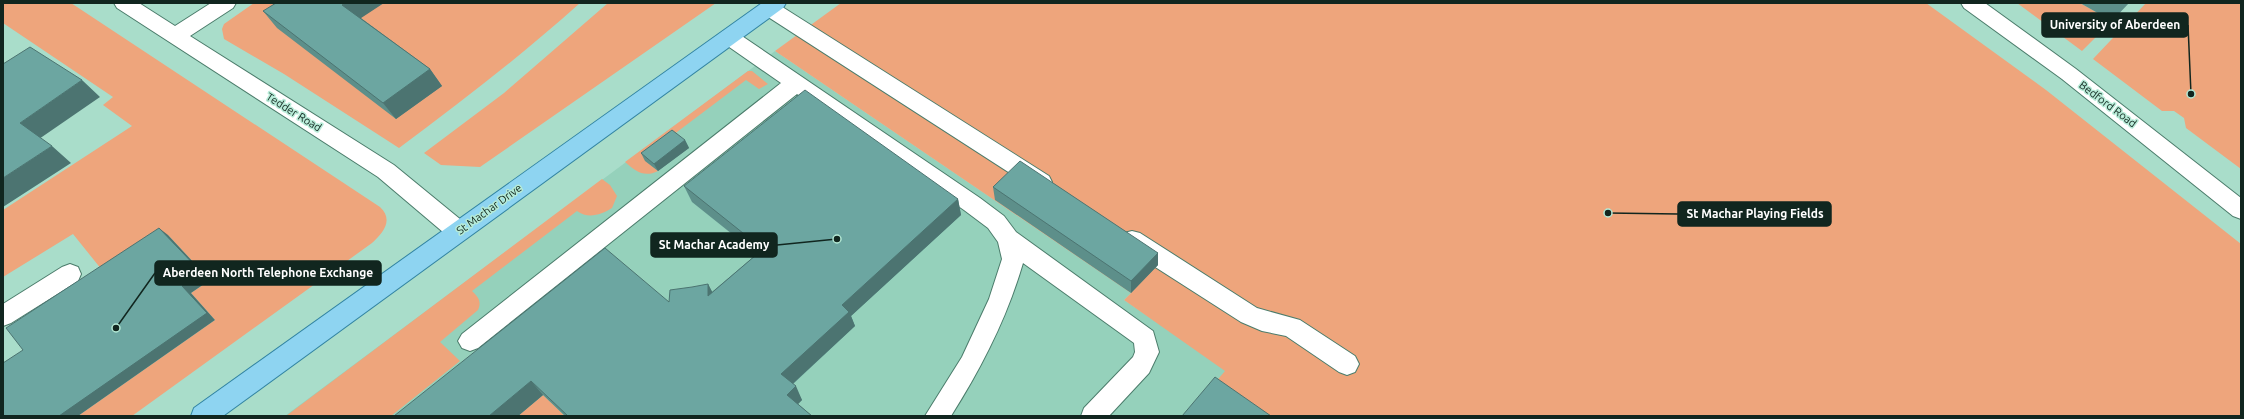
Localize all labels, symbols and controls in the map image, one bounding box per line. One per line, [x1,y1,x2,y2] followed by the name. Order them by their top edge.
[2042,13,2188,37] callout: University of Aberdeen
[2050,18,2180,31] text: University of Aberdeen
[2077,79,2139,129] street label: Bedford Road
[264,90,324,134] street label: Tedder Road
[454,181,524,237] street label: St Machar Drive
[1678,202,1831,226] callout: St Machar Playing Fields
[1686,207,1824,220] text: St Machar Playing Fields
[651,233,777,257] callout: St Machar Academy
[659,238,770,251] text: St Machar Academy
[155,261,381,285] callout: Aberdeen North Telephone Exchange
[163,266,373,279] text: Aberdeen North Telephone Exchange

